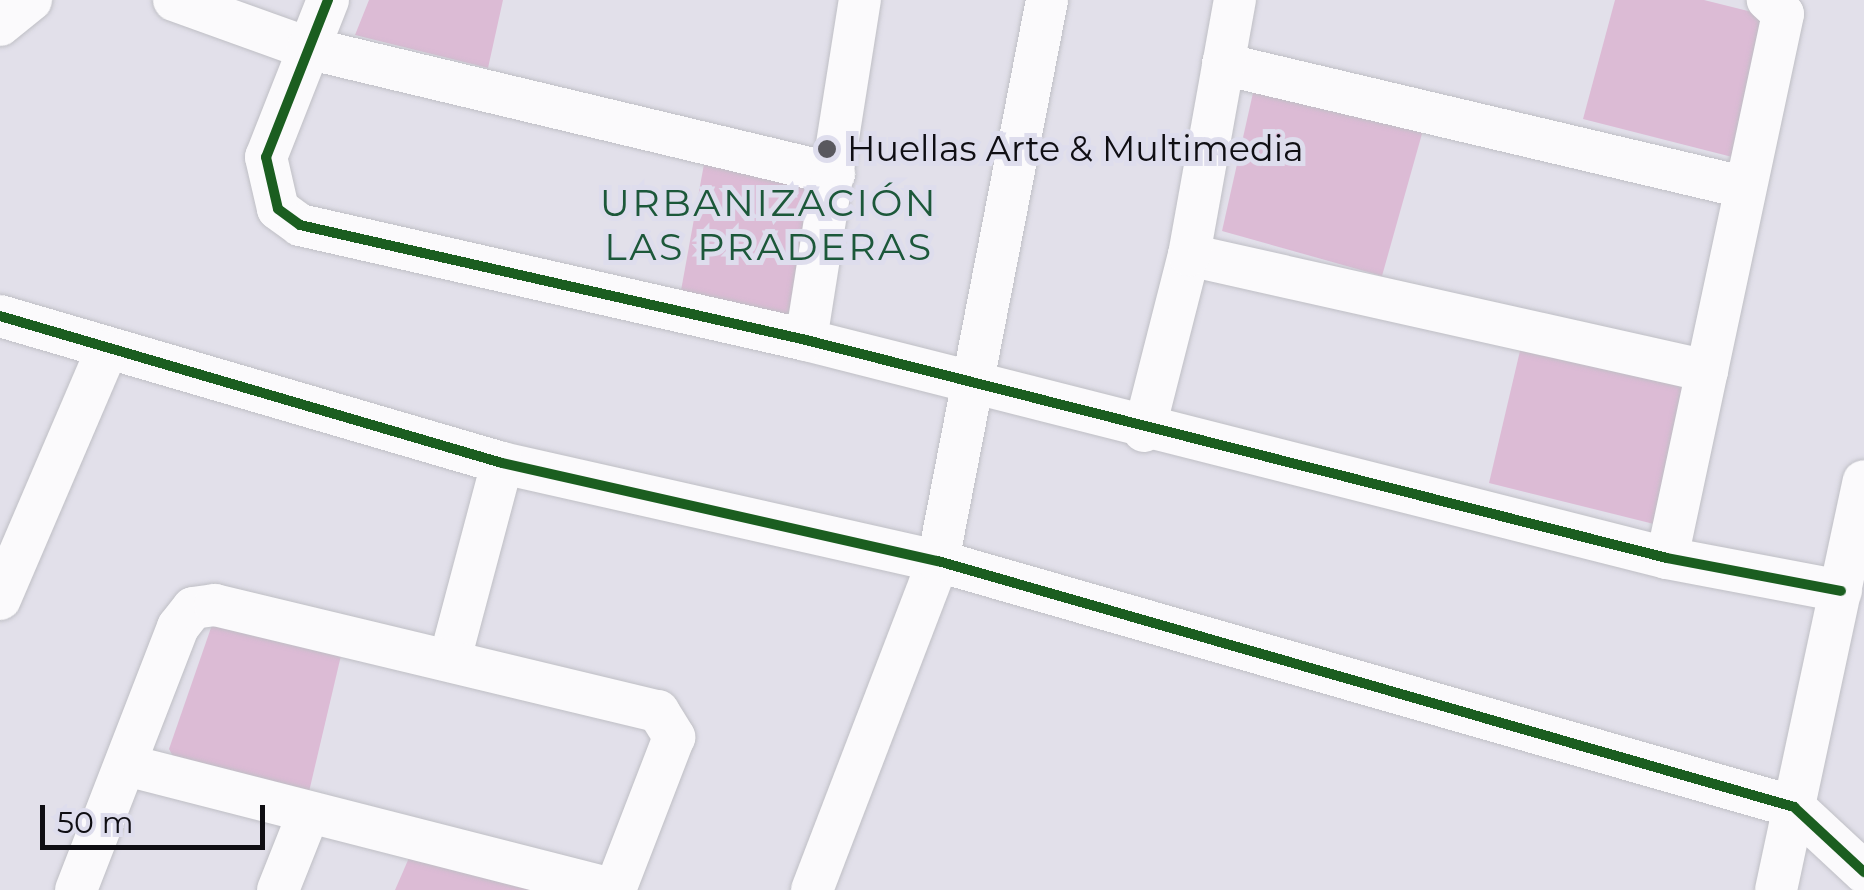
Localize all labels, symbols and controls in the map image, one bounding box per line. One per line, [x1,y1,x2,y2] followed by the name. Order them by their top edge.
[847,128,1304,170] place label: Huellas Arte & Multimedia
[816,138,838,160] marker: Huellas Arte & Multimedia
[600,180,938,270] district label: URBANIZACIÓN LAS PRADERAS
[45,785,270,847] scale bar
[57,804,134,841] text: 50 m

